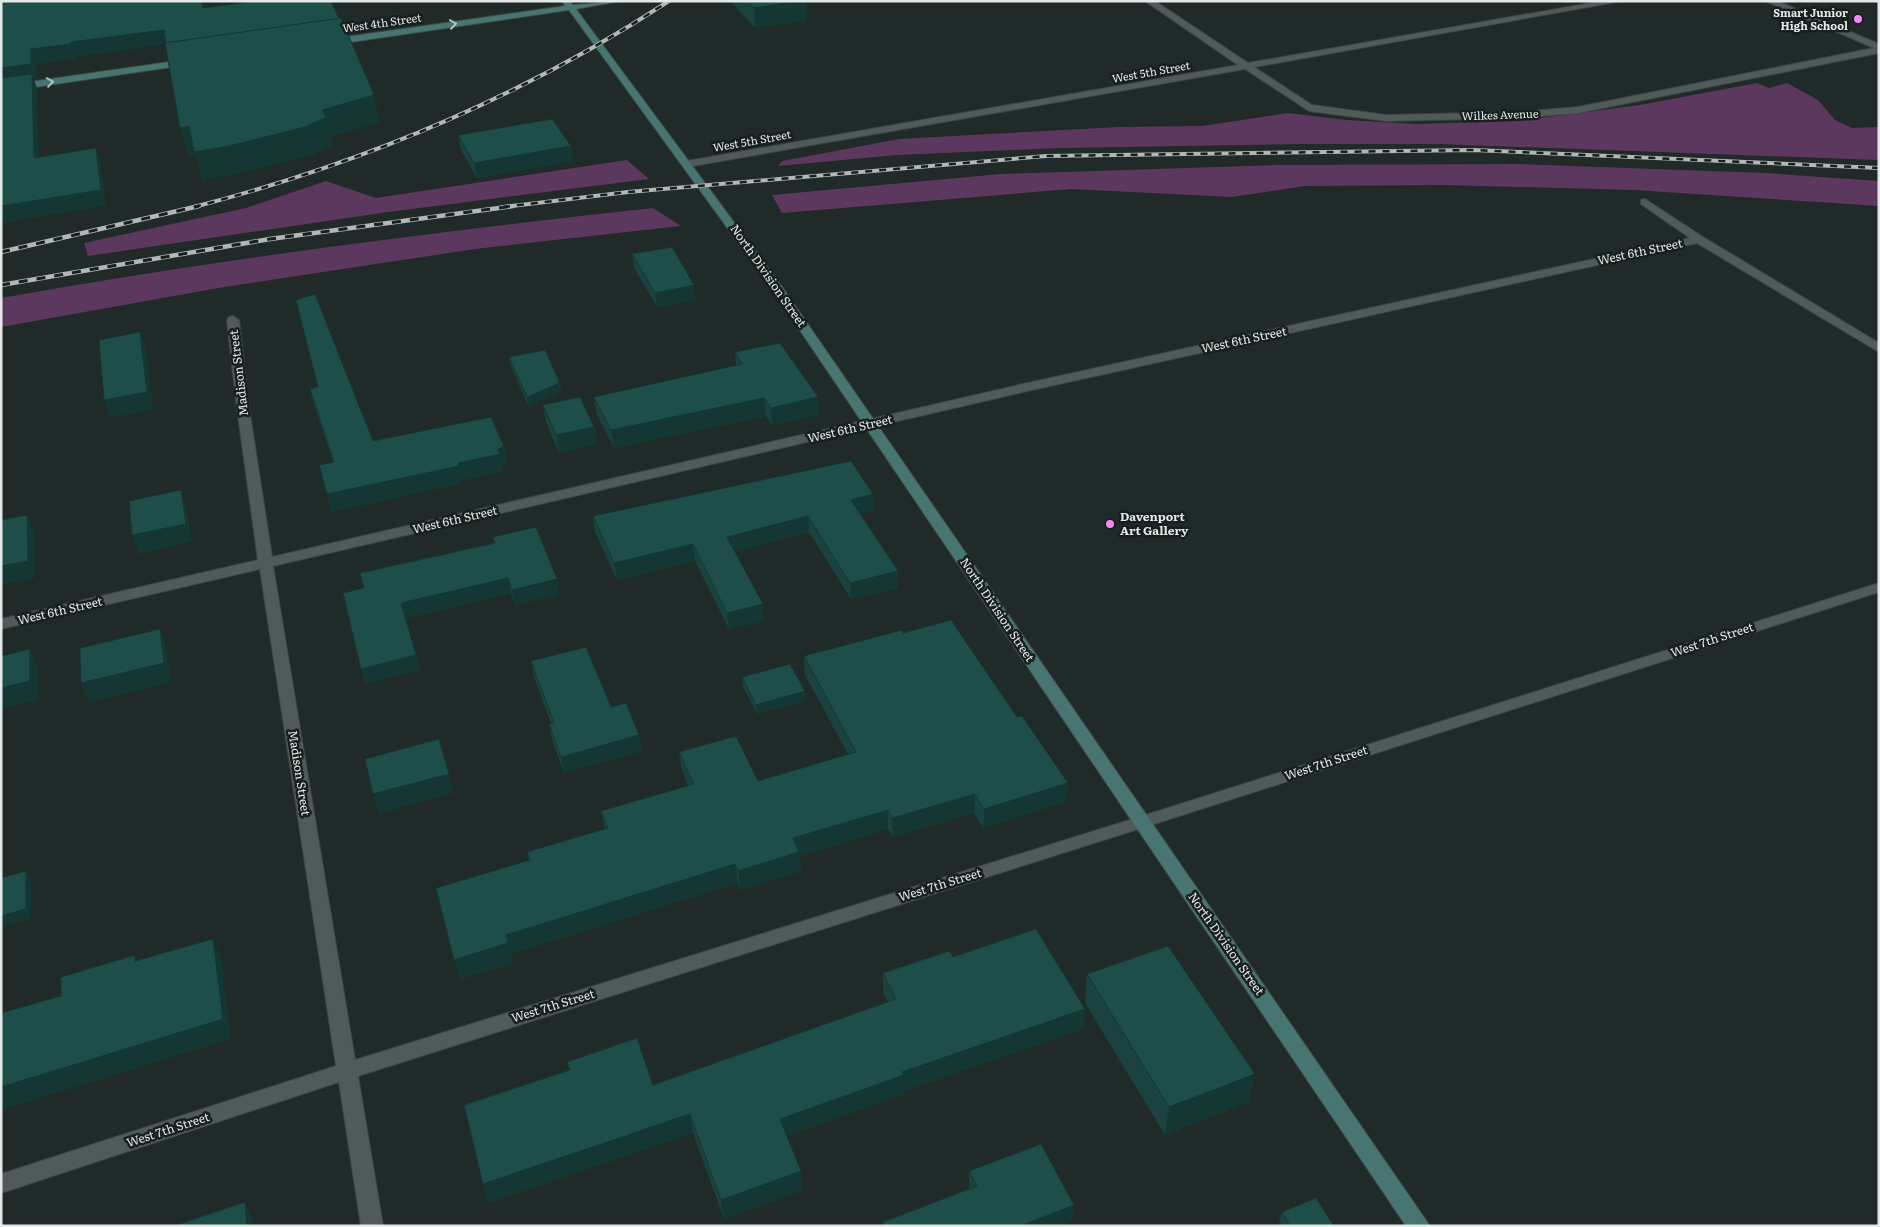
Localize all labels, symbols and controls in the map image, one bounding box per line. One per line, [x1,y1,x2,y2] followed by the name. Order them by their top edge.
[1773,4,1848,33] place label: Smart Junior High School
[341,8,423,35] street label: West 4th Street
[1852,13,1864,25] marker: Smart Junior High School
[449,20,457,30] one-way arrow
[1111,56,1192,86] street label: West 5th Street
[46,77,54,88] one-way arrow
[1461,105,1539,123] street label: Wilkes Avenue
[712,125,793,155] street label: West 5th Street
[726,220,811,331] street label: North Division Street
[1596,233,1684,269] street label: West 6th Street
[1200,321,1288,357] street label: West 6th Street
[224,329,252,417] street label: Madison Street
[806,409,894,447] street label: West 6th Street
[411,500,499,538] street label: West 6th Street
[1120,507,1189,539] place label: Davenport Art Gallery
[1104,518,1116,530] marker: Davenport Art Gallery
[956,554,1040,665] street label: North Division Street
[16,591,104,629] street label: West 6th Street
[1668,617,1756,661] street label: West 7th Street
[284,729,316,817] street label: Madison Street
[1282,740,1370,784] street label: West 7th Street
[896,863,984,905] street label: West 7th Street
[1184,888,1269,999] street label: North Division Street
[509,984,597,1026] street label: West 7th Street
[124,1107,212,1151] street label: West 7th Street

